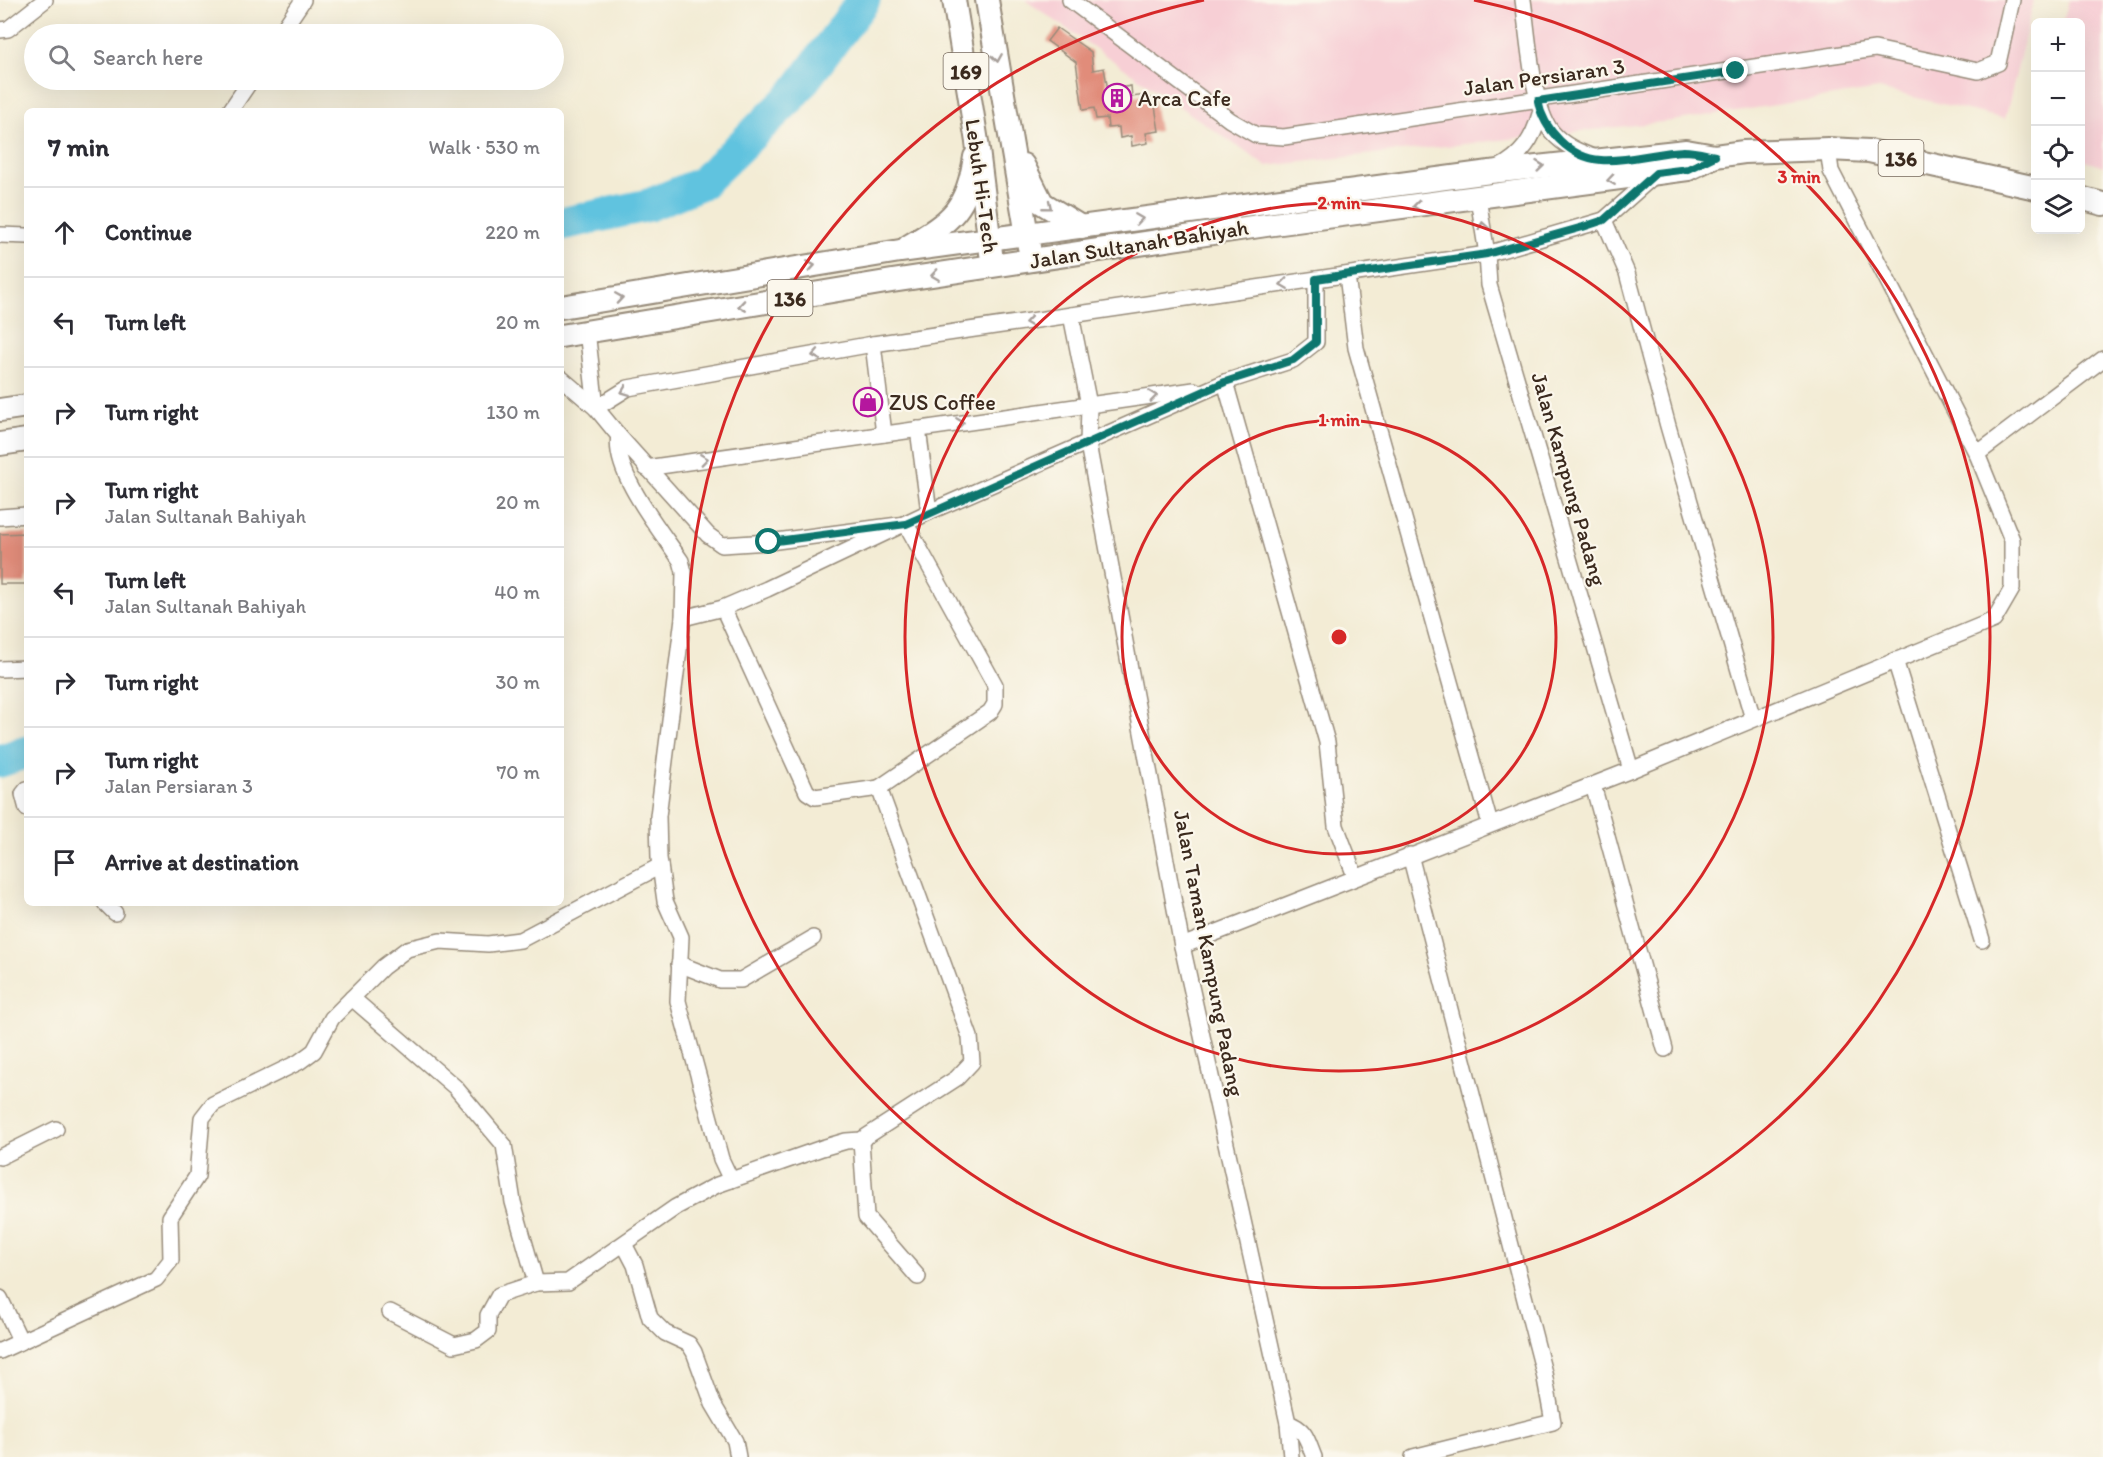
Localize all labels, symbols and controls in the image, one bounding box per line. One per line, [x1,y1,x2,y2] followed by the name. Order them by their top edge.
[2031,18,2085,234] map controls
[2031,18,2085,72] button: +
[24,24,564,90] search box
[45,41,78,74] icon: search
[93,44,203,71] text: Search here
[990,52,1003,62] one-way arrow
[1462,52,1626,102] street label: Jalan Persiaran 3
[944,53,988,89] road number: 169
[1722,57,1748,83] route end
[2031,72,2085,126] button: −
[1101,82,1133,114] building icon: Arca Cafe
[1138,85,1231,112] place label: Arca Cafe
[959,117,1005,255] street label: Lebuh Hi-Tech
[2031,126,2085,180] button: locate
[48,131,109,163] text: 7 min
[429,135,540,159] text: Walk · 530 m
[1878,140,1924,176] road number: 136
[1536,160,1545,173] one-way arrow
[1777,166,1821,188] text: 3 min
[1606,173,1615,185] one-way arrow
[2031,180,2085,234] button: layers
[1318,192,1361,214] text: 2 min
[1041,199,1052,210] one-way arrow
[1413,199,1422,211] one-way arrow
[1028,213,1251,275] street label: Jalan Sultanah Bahiyah
[1134,213,1143,225] one-way arrow
[48,216,81,249] icon: ahead
[105,219,192,246] text: Continue
[485,220,540,244] text: 220 m
[1477,221,1489,231] one-way arrow
[806,260,816,272] one-way arrow
[930,268,939,280] one-way arrow
[1279,277,1289,289] one-way arrow
[768,280,812,316] road number: 136
[614,292,623,304] one-way arrow
[738,299,747,311] one-way arrow
[48,306,81,339] icon: left
[105,309,186,336] text: Turn left
[496,310,540,334] text: 20 m
[1024,315,1034,327] one-way arrow
[811,348,821,361] one-way arrow
[1526,369,1613,590] street label: Jalan Kampung Padang
[620,384,631,396] one-way arrow
[852,386,884,418] shop icon: ZUS Coffee
[889,389,996,416] place label: ZUS Coffee
[1148,391,1157,403] one-way arrow
[48,396,81,429] icon: right
[105,399,199,426] text: Turn right
[486,400,540,424] text: 130 m
[1318,409,1360,431] text: 1 min
[955,418,964,430] one-way arrow
[700,454,709,466] one-way arrow
[105,477,199,504] text: Turn right
[48,486,81,519] icon: right
[496,490,540,514] text: 20 m
[105,504,306,528] text: Jalan Sultanah Bahiyah
[755,528,781,554] route start
[105,567,186,594] text: Turn left
[48,576,81,609] icon: left
[494,580,540,604] text: 40 m
[105,594,306,618] text: Jalan Sultanah Bahiyah
[1329,627,1349,647] centre of rings
[48,666,81,699] icon: right
[105,669,199,696] text: Turn right
[495,670,540,694] text: 30 m
[105,747,199,774] text: Turn right
[48,756,81,789] icon: right
[496,760,540,784] text: 70 m
[105,774,253,798] text: Jalan Persiaran 3
[1168,807,1250,1099] street label: Jalan Taman Kampung Padang
[48,846,81,879] icon: arrive
[105,849,299,876] text: Arrive at destination

